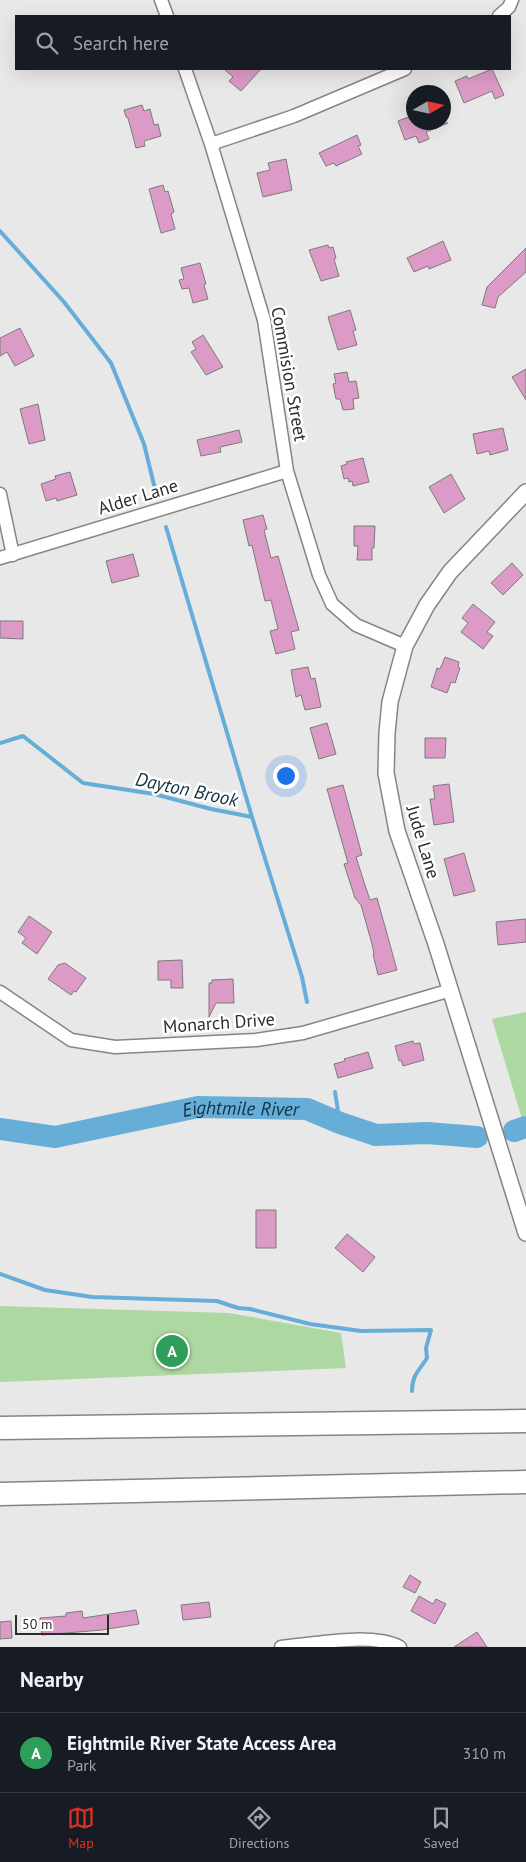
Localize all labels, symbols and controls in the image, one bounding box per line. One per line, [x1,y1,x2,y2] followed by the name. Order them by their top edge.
[15,15,511,70] search box
[33,29,61,57] icon: search
[73,31,169,55] text: Search here
[406,85,451,130] north arrow
[266,305,313,443] street label: Commision Street
[95,473,181,520] street label: Alder Lane
[273,763,299,789] your location
[134,766,242,812] water label: Dayton Brook
[401,801,446,881] street label: Jude Lane
[162,1007,276,1038] street label: Monarch Drive
[180,1095,301,1122] water label: Eightmile River
[156,1332,188,1370] pin: A
[15,1612,109,1635] scale bar
[22,1615,52,1633] text: 50 m
[20,1666,83,1693] text: Nearby
[67,1731,337,1755] text: Eightmile River State Access Area
[31,1743,41,1763] text: A
[463,1743,506,1763] text: 310 m
[67,1755,96,1775] text: Park
[67,1804,95,1852] tab: Map
[229,1804,289,1852] tab: Directions
[423,1804,459,1852] tab: Saved

